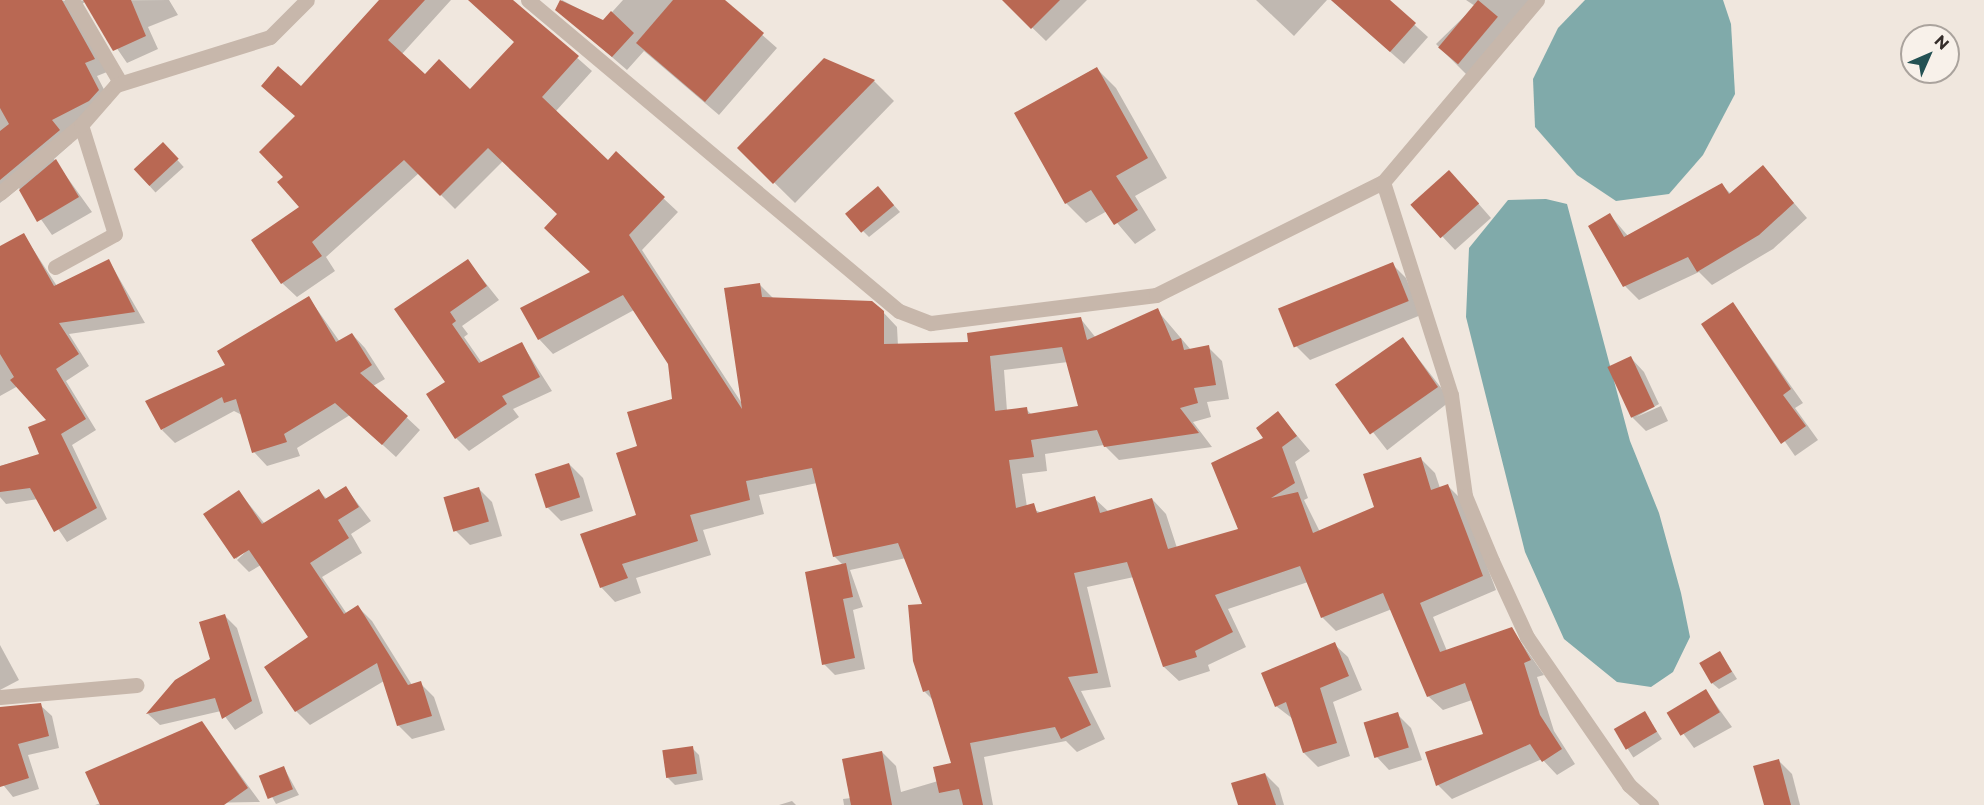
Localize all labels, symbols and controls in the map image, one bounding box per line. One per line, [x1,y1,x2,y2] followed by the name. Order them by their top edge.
[1900,24,1960,84] north arrow
[1930,31,1953,54] text: N

